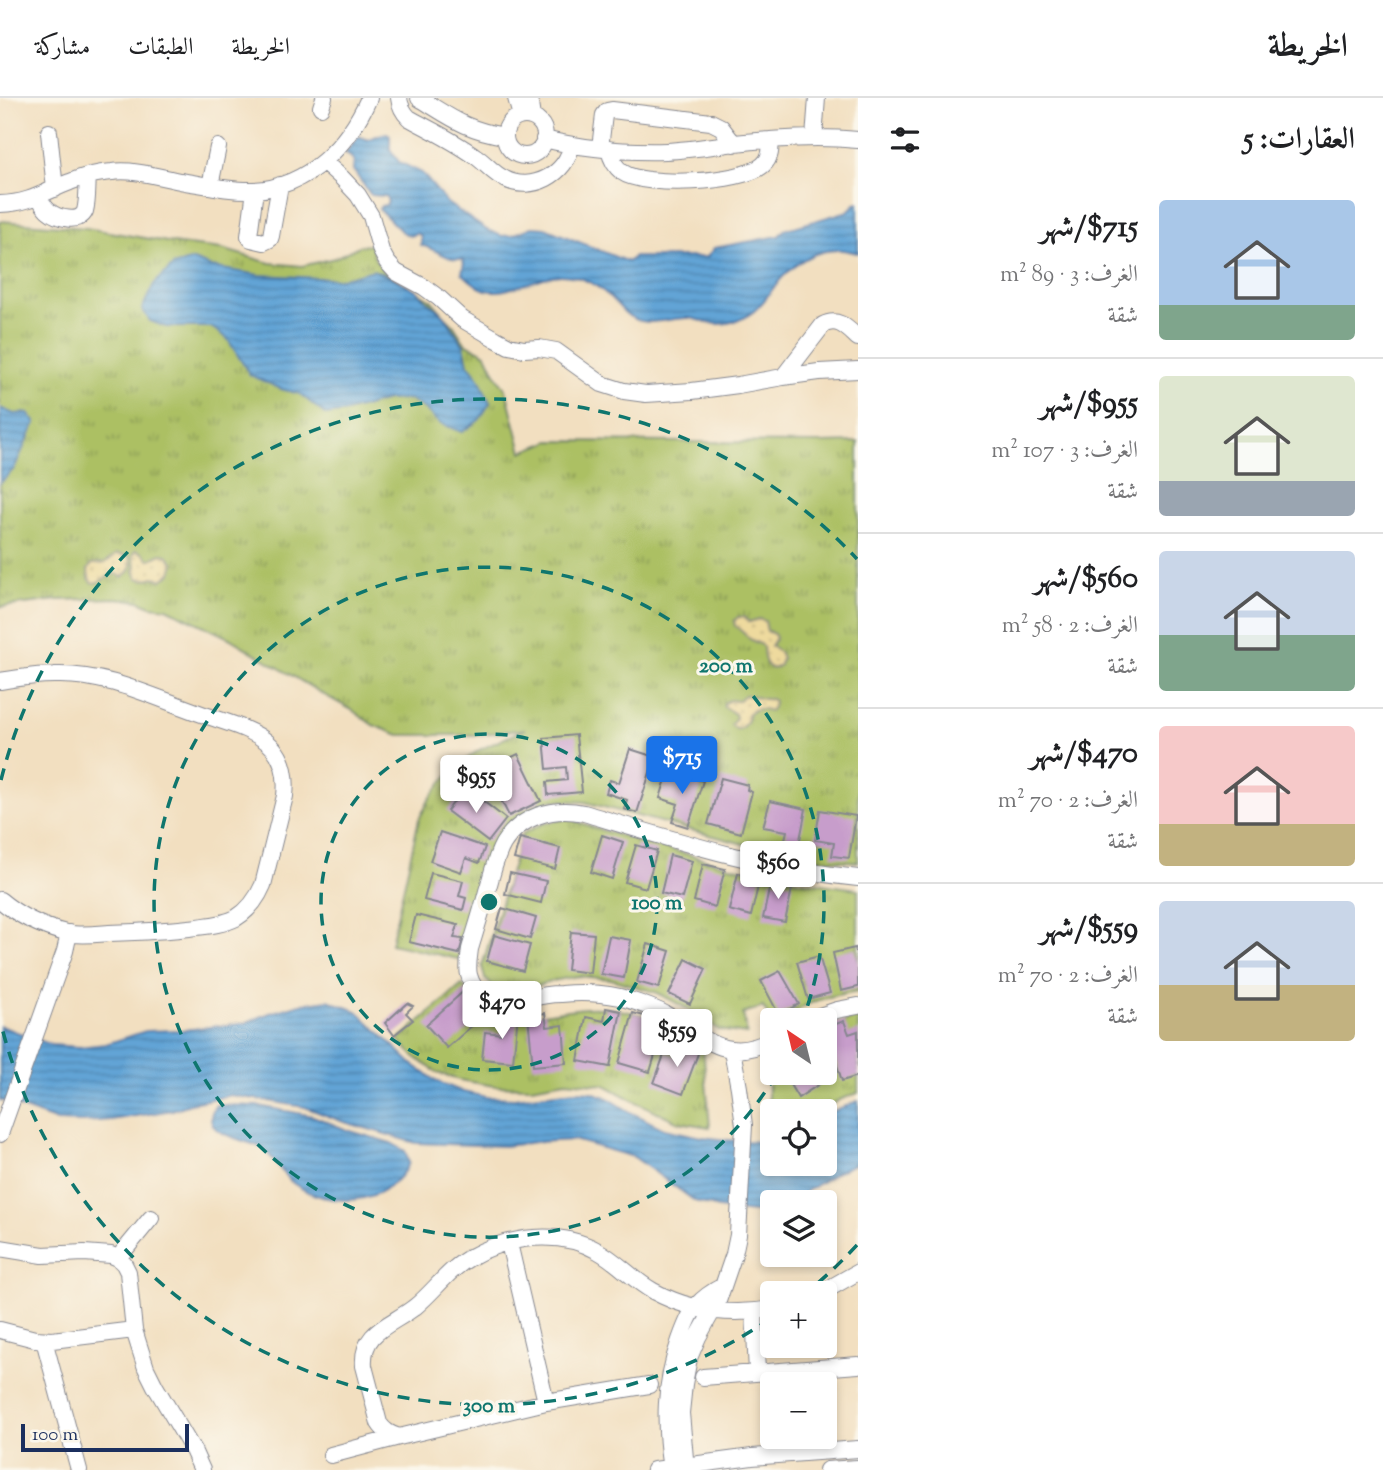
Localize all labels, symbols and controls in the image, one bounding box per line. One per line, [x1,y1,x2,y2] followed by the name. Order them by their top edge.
[1268,24,1348,72] text: الخريطة
[35,31,90,65] text: مشاركة
[128,31,194,65] text: الطبقات
[232,31,290,65] text: الخريطة
[1243,119,1355,162] text: العقارات: 5
[886,121,924,159] icon: filters
[1040,207,1138,250] text: $715/شهر
[1215,228,1299,312] icon: home
[1000,259,1138,292] text: الغرف: 3 · 89 m²
[1108,300,1138,333] text: شقة
[1039,383,1138,426] text: $955/شهر
[1215,404,1299,488] icon: home
[991,435,1138,468] text: الغرف: 3 · 107 m²
[1108,476,1138,509] text: شقة
[1034,558,1138,601] text: $560/شهر
[1215,579,1299,663] icon: home
[1002,610,1138,643] text: الغرف: 2 · 58 m²
[1108,651,1138,684] text: شقة
[699,652,754,682] text: 200 m
[1030,733,1138,776] text: $470/شهر
[641,736,723,796] pin: $715
[662,742,702,775] text: $715
[1215,754,1299,838] icon: home
[435,756,517,815] pin: $955
[456,761,496,794] text: $955
[998,785,1138,818] text: الغرف: 2 · 70 m²
[1108,826,1138,859] text: شقة
[737,842,819,901] pin: $560
[756,847,800,880] text: $560
[632,889,683,919] text: 100 m
[477,890,501,914] centre of rings
[1040,908,1138,951] text: $559/شهر
[1215,929,1299,1013] icon: home
[998,960,1138,993] text: الغرف: 2 · 70 m²
[461,982,543,1041] pin: $470
[478,987,526,1020] text: $470
[1108,1001,1138,1034] text: شقة
[760,1008,836,1085] north arrow
[760,1008,837,1449] map controls
[636,1010,718,1069] pin: $559
[657,1015,697,1048] text: $559
[760,1099,837,1176] button: locate
[760,1190,837,1267] button: layers
[760,1281,837,1358] button: +
[760,1372,837,1449] button: −
[463,1392,516,1422] text: 300 m
[21,1421,189,1453] scale bar
[32,1422,78,1449] text: 100 m

